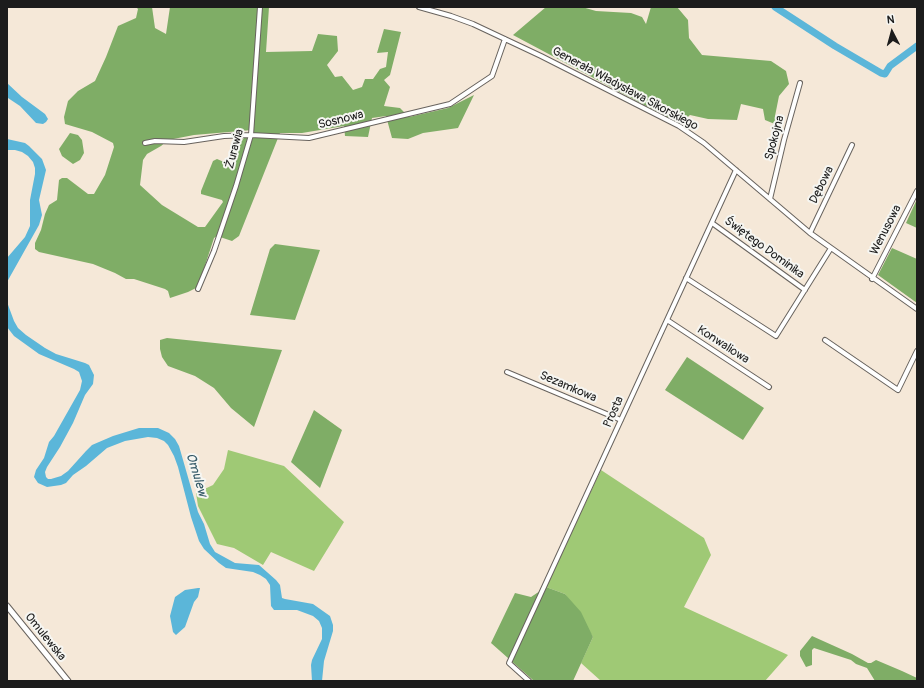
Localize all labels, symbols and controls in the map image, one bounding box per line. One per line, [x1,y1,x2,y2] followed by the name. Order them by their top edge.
[872,12,912,52] north arrow
[886,13,895,26] text: N
[550,44,700,134] street label: Generała Władysława Sikorskiego
[317,107,365,133] street label: Sosnowa
[762,114,788,162] street label: Spokojna
[223,128,247,170] street label: Żurawia
[807,164,837,206] street label: Dębowa
[867,203,905,257] street label: Wenusowa
[721,214,807,282] street label: Świętego Dominika
[694,323,752,367] street label: Konwaliowa
[537,369,599,405] street label: Sezamkowa
[601,394,627,430] street label: Prosta
[182,451,210,499] water label: Omulew
[21,610,69,664] street label: Omulewska

